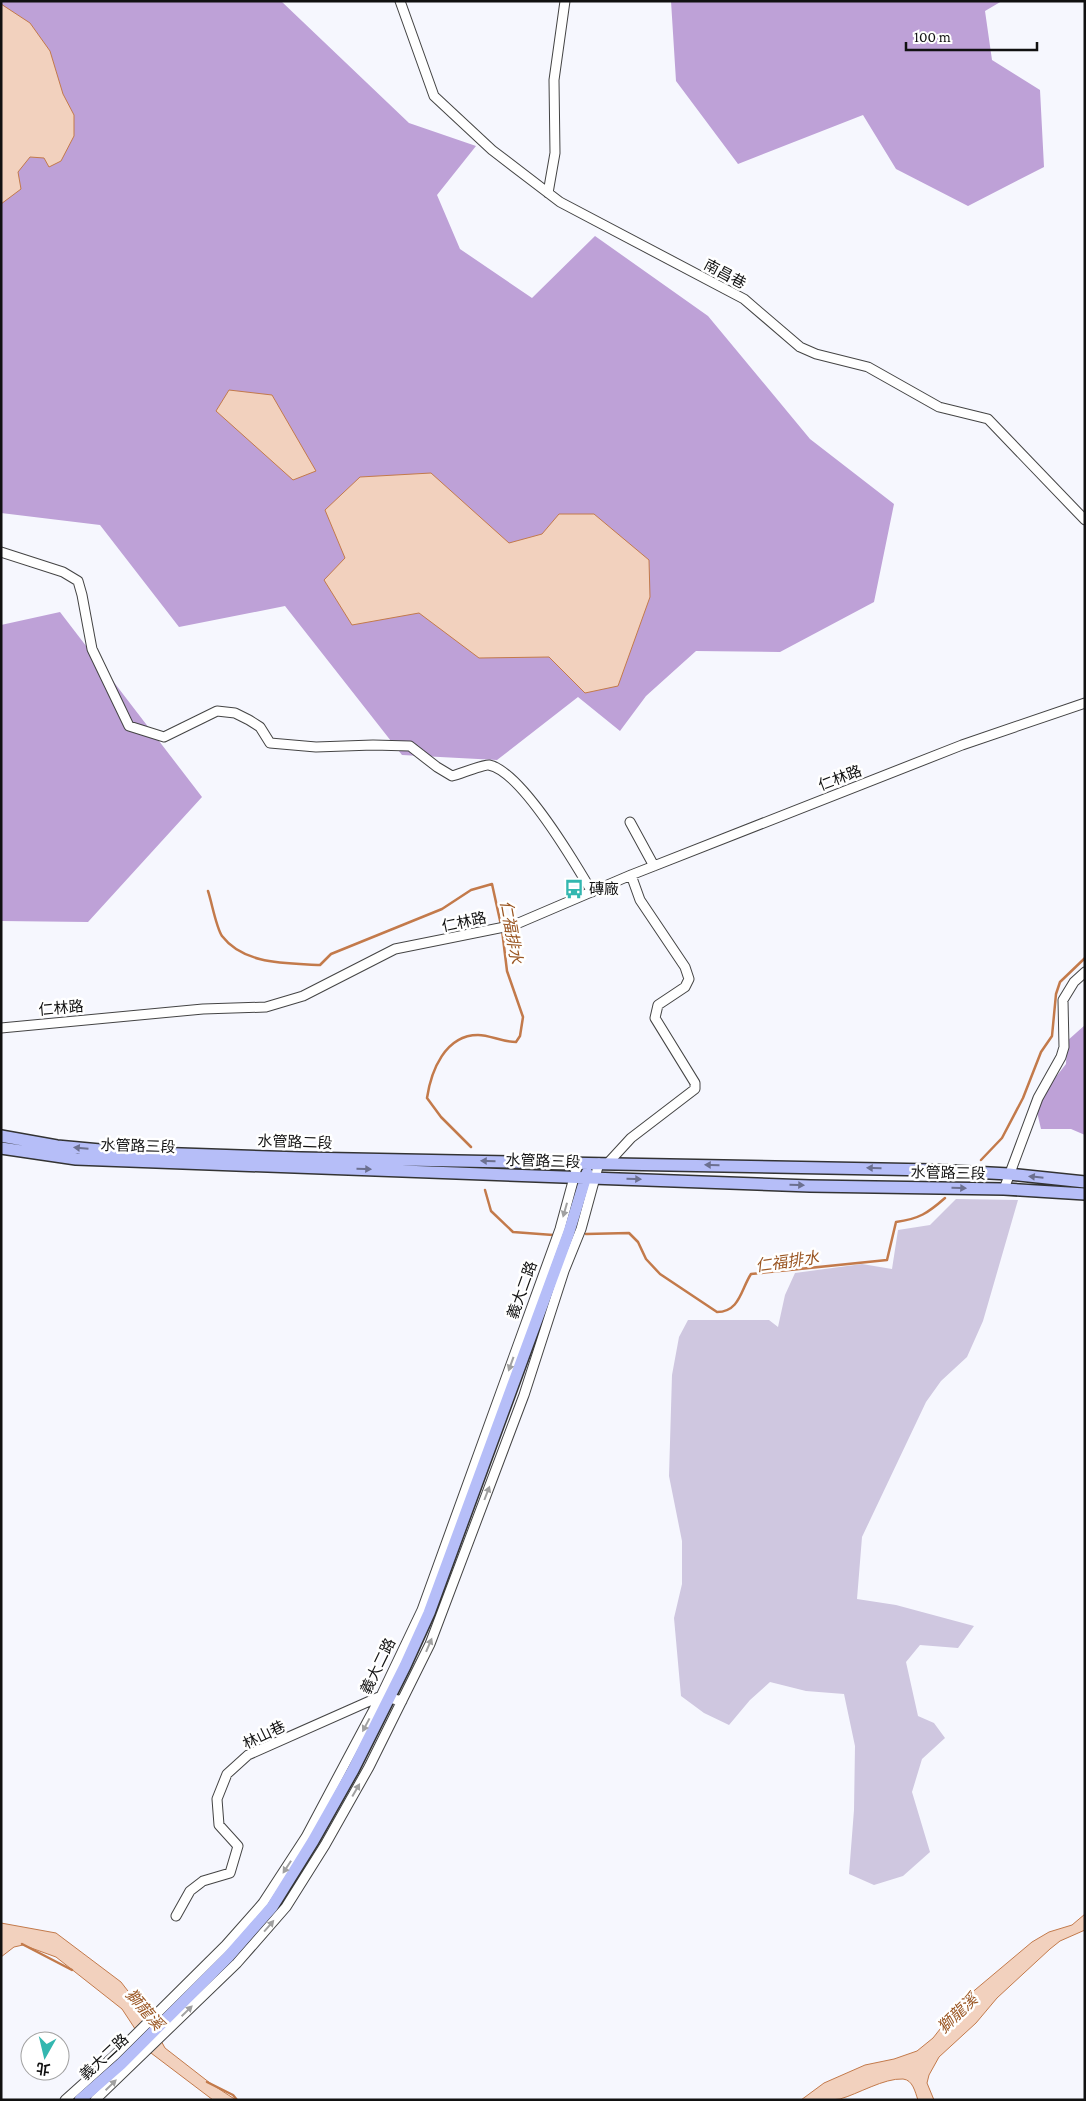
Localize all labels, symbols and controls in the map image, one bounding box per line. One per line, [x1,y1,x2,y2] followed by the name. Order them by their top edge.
[906,20,1037,52] scale bar
[914,29,951,45] text: 100 m
[701,256,749,292] street label: 南昌巷
[816,762,864,794] street label: 仁林路
[563,878,585,900] bus stop icon: 磚廠
[589,881,619,897] place label: 磚廠
[498,899,526,966] water label: 仁福排水
[440,909,488,935] street label: 仁林路
[38,998,84,1018] street label: 仁林路
[257,1133,333,1151] street label: 水管路二段
[100,1137,176,1155] street label: 水管路三段
[72,1144,88,1152] one-way arrow
[505,1152,581,1170] street label: 水管路三段
[480,1157,496,1165] one-way arrow
[703,1161,719,1169] one-way arrow
[866,1164,882,1172] one-way arrow
[910,1164,986,1182] street label: 水管路三段
[356,1165,372,1173] one-way arrow
[1028,1172,1044,1180] one-way arrow
[627,1176,643,1184] one-way arrow
[789,1182,805,1190] one-way arrow
[951,1184,967,1192] one-way arrow
[561,1203,569,1218] one-way arrow
[754,1248,821,1274] water label: 仁福排水
[504,1259,540,1321] street label: 義大二路
[507,1356,514,1371] one-way arrow
[483,1485,491,1500] one-way arrow
[358,1636,398,1696] street label: 義大二路
[426,1638,434,1652] one-way arrow
[240,1718,288,1752] street label: 林山巷
[362,1718,370,1732] one-way arrow
[352,1783,361,1796] one-way arrow
[282,1860,292,1873] one-way arrow
[263,1921,275,1933] one-way arrow
[122,1986,168,2035] water label: 獅龍溪
[934,1989,982,2036] water label: 獅龍溪
[180,2005,192,2017] one-way arrow
[20,2031,70,2081] north arrow
[77,2031,131,2083] street label: 義大二路
[35,2060,51,2078] text: 北
[105,2079,117,2091] one-way arrow

